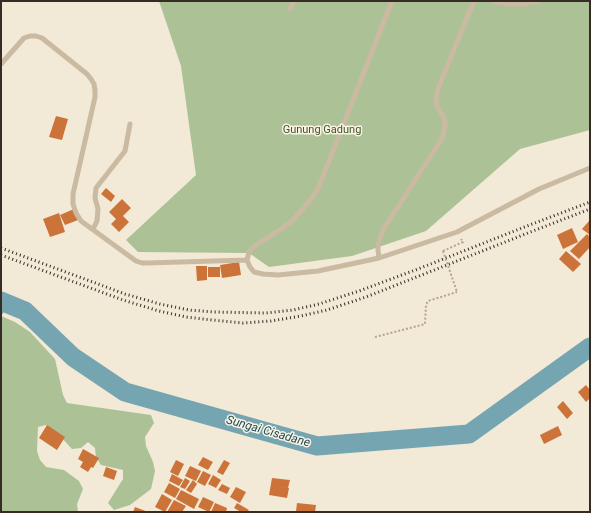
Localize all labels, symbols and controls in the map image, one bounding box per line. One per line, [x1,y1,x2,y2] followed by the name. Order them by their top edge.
[283,123,361,137] park label: Gunung Gadung
[224,413,312,451] water label: Sungai Cisadane

